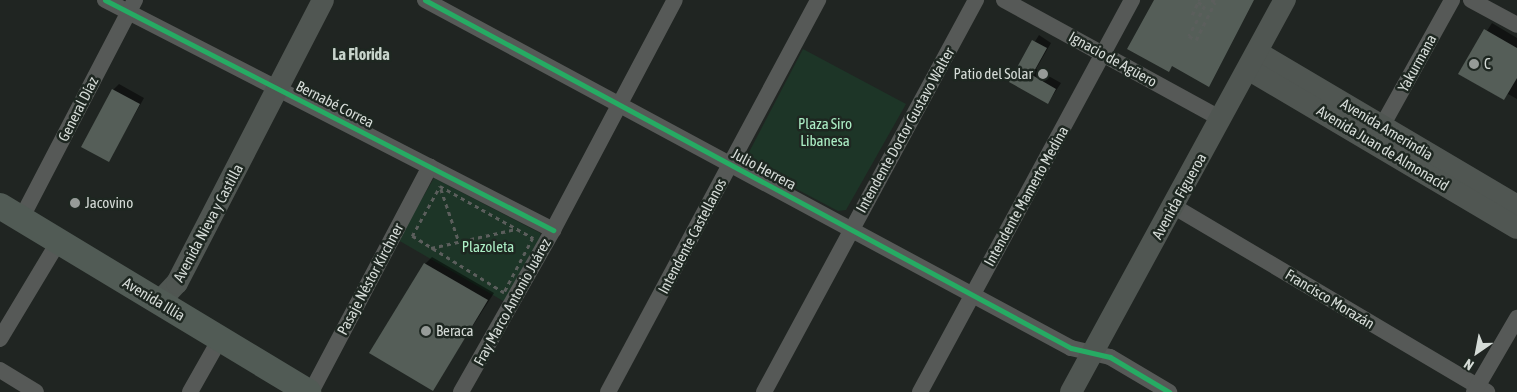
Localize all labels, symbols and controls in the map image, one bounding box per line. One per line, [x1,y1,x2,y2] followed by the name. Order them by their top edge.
[1066,27,1160,91] street label: Ignacio de Agüero
[1394,31,1440,95] street label: Yakurmana
[332,44,390,64] district label: La Florida
[852,44,958,216] street label: Intendente Doctor Gustavo Walter
[1484,55,1491,73] place label: C
[1468,58,1480,70] marker: C
[953,65,1033,83] place label: Patio del Solar
[1037,68,1049,80] marker: Patio del Solar
[54,74,102,144] street label: General Díaz
[293,77,377,131] street label: Bernabé Correa
[1337,94,1437,164] street label: Avenida Amerindia
[1314,101,1452,195] street label: Avenida Juan de Almonacid
[798,114,852,149] park label: Plaza Siro Libanesa
[980,123,1072,269] street label: Intendente Mamerto Medina
[728,144,800,194] street label: Julio Herrera
[1148,150,1210,242] street label: Avenida Figueroa
[169,161,247,285] street label: Avenida Nieva y Castilla
[654,175,730,297] street label: Intendente Castellanos
[85,194,133,212] place label: Jacovino
[69,197,81,209] marker: Jacovino
[333,220,407,338] street label: Pasaje Néstor Kirchner
[470,235,554,369] street label: Fray Marco Antonio Juárez
[462,238,514,256] park label: Plazoleta
[1282,265,1378,333] street label: Francisco Morazán
[120,273,188,325] street label: Avenida Illia
[436,322,474,340] place label: Beraca
[420,325,432,337] marker: Beraca
[1452,327,1502,377] north arrow
[1461,356,1477,374] text: N

